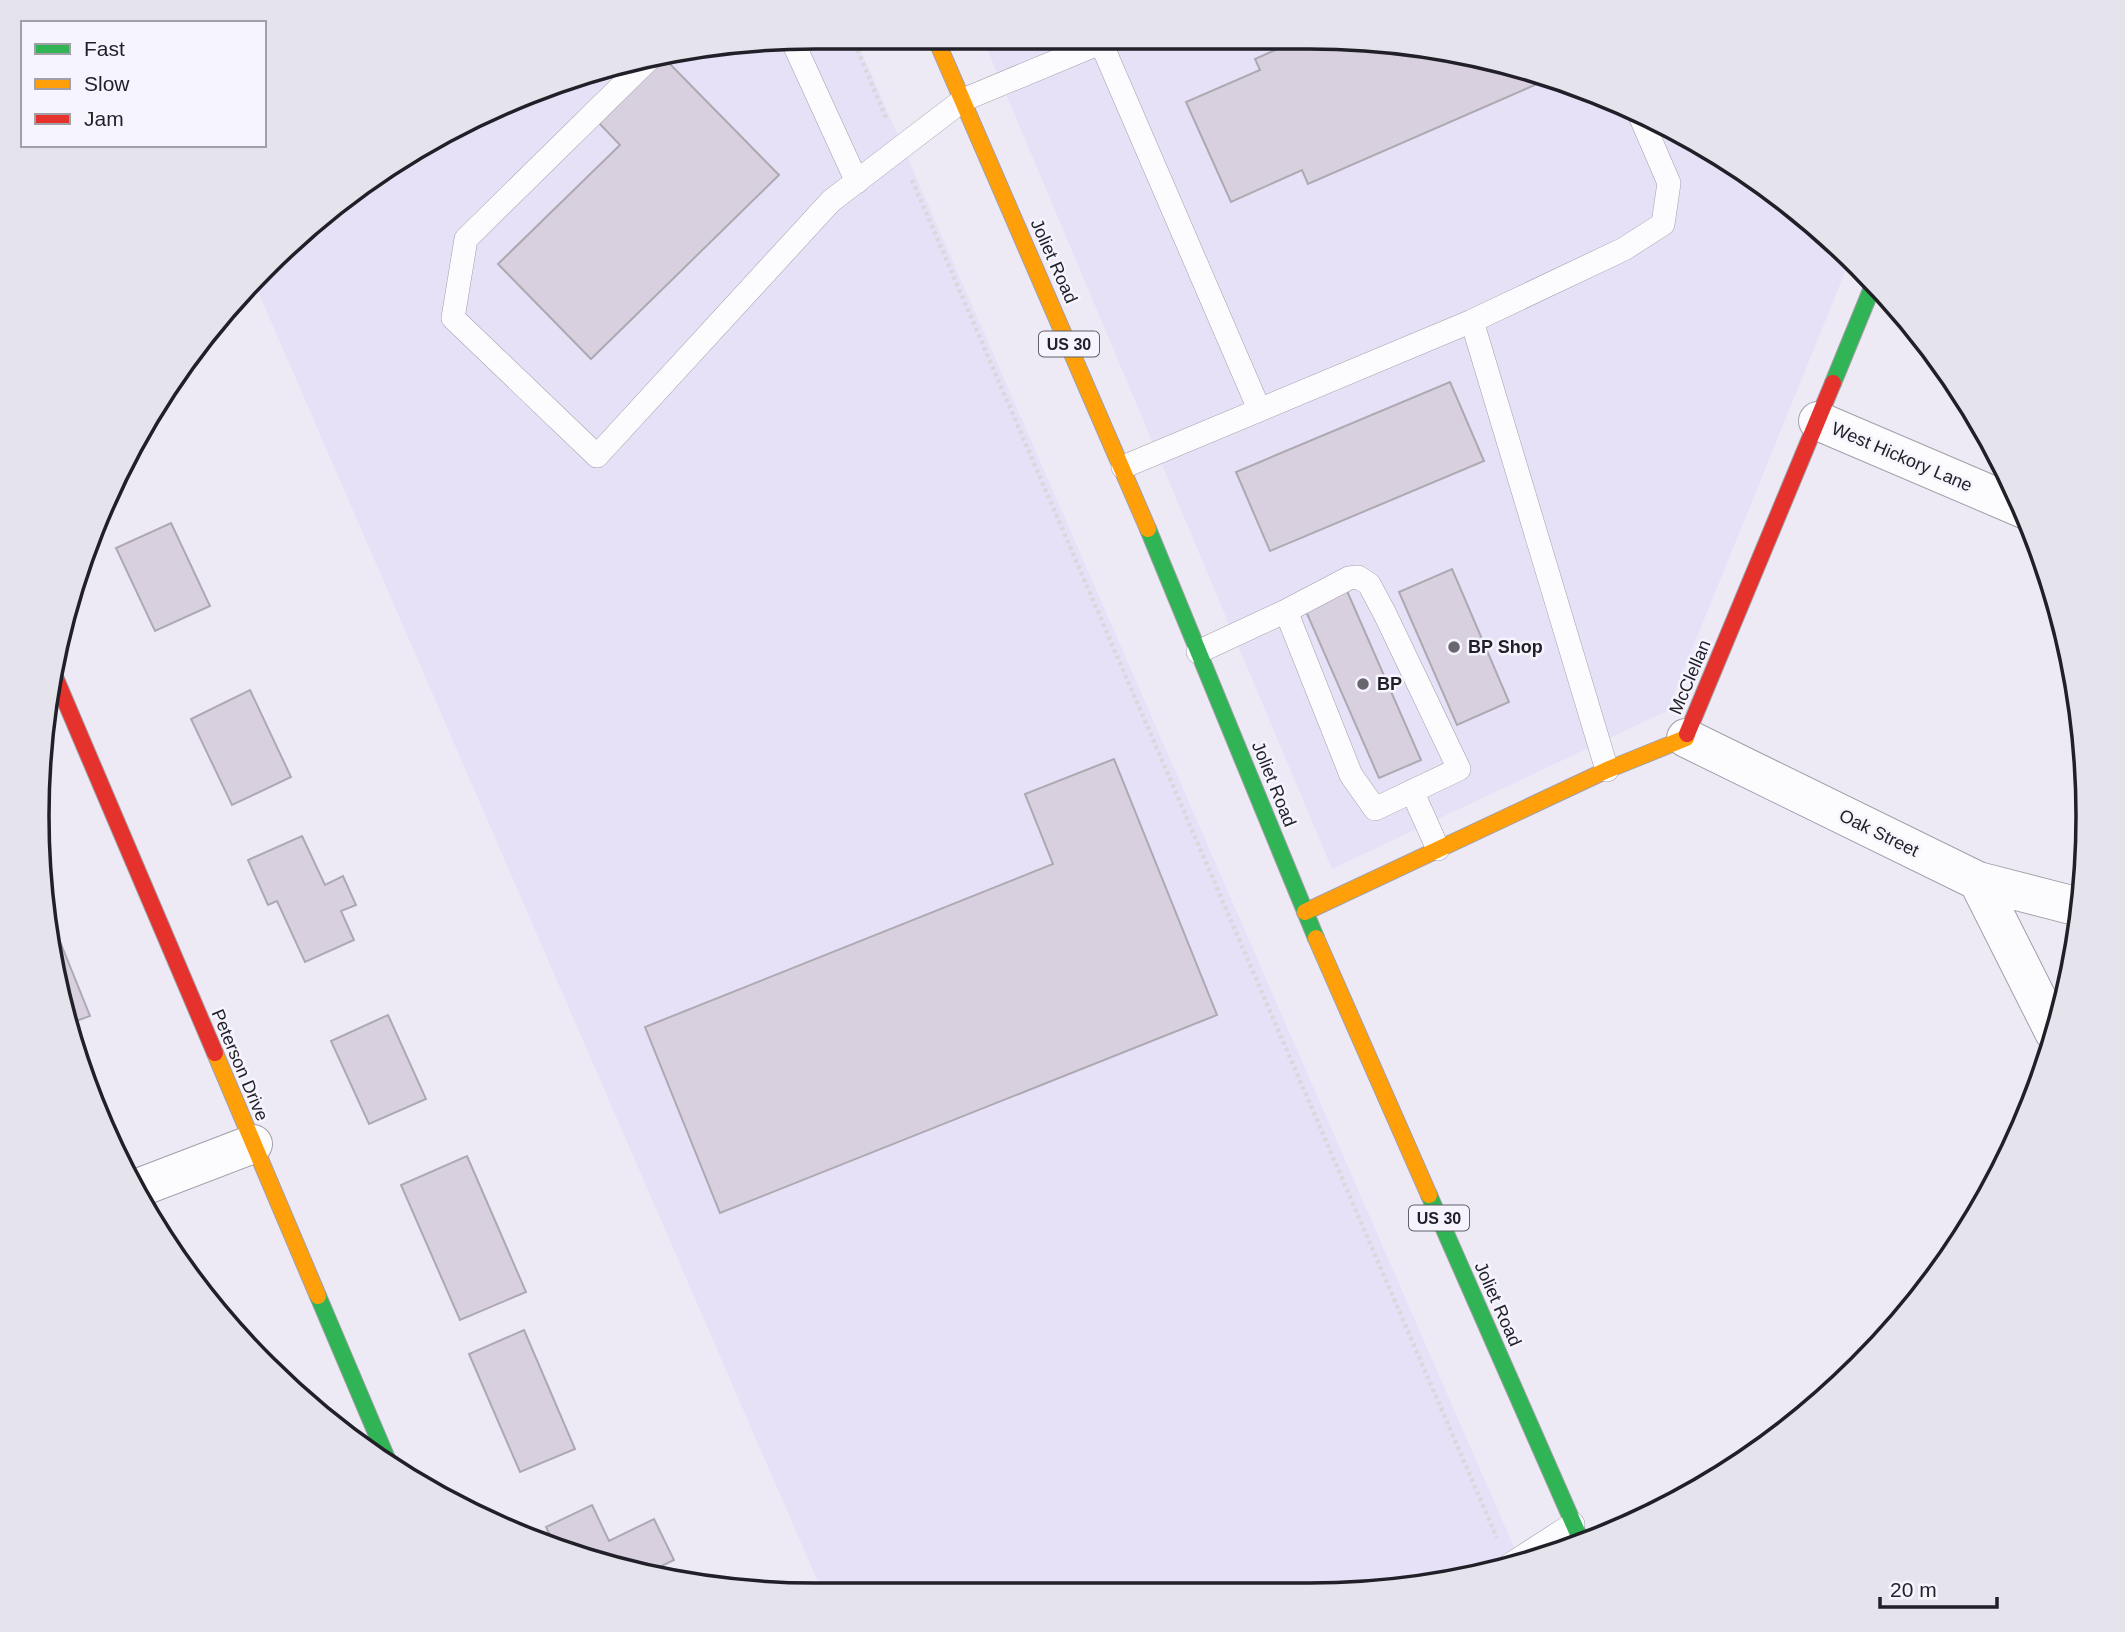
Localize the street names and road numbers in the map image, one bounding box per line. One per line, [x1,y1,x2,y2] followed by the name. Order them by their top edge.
[1027,216,1081,306] street label: Joliet Road
[1039,332,1099,356] road number: US 30
[1829,418,1975,496] street label: West Hickory Lane
[1665,637,1715,717] street label: McClellan
[1248,739,1300,829] street label: Joliet Road
[1836,805,1922,861] street label: Oak Street
[208,1006,272,1124] street label: Peterson Drive
[1409,1206,1469,1230] road number: US 30
[1471,1259,1525,1349] street label: Joliet Road

